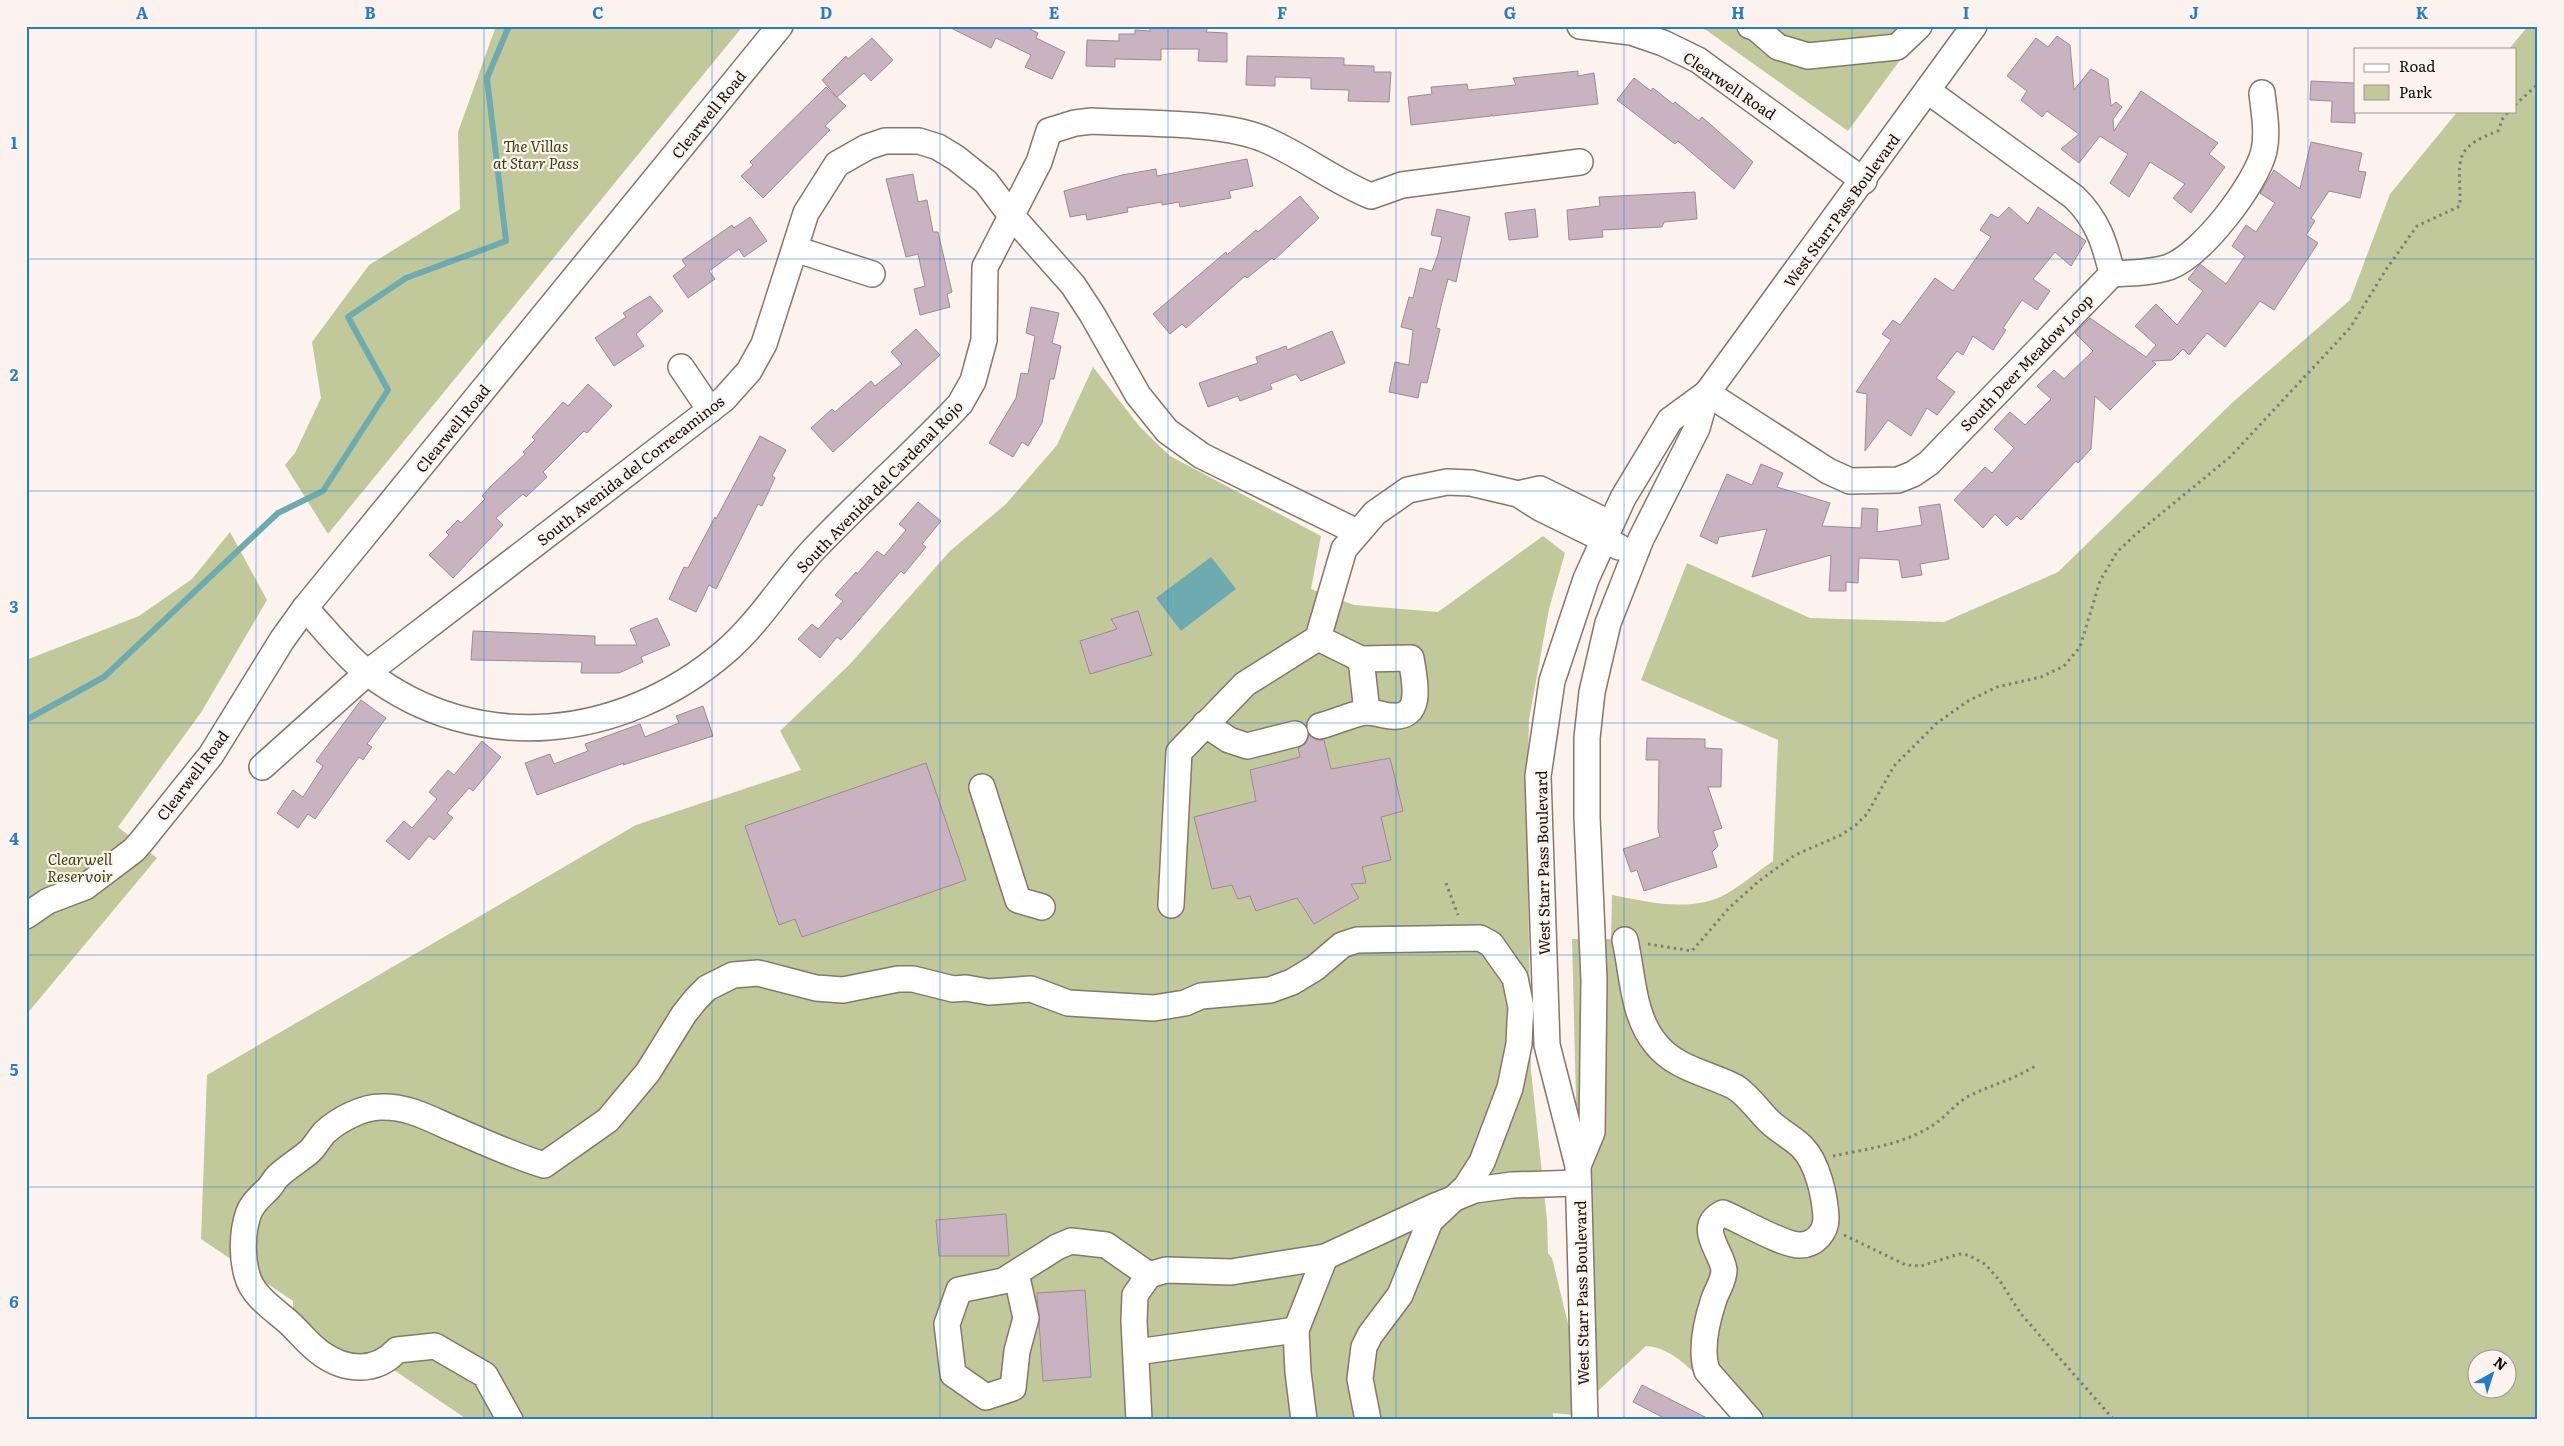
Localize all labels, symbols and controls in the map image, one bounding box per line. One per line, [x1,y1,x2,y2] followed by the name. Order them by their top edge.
[136,0,148,24] text: A
[364,0,376,24] text: B
[592,0,604,24] text: C
[820,0,832,24] text: D
[1049,0,1060,24] text: E
[1277,0,1287,24] text: F
[1504,0,1516,24] text: G
[1731,0,1745,24] text: H
[1963,0,1969,24] text: I
[2189,0,2199,24] text: J
[2416,0,2429,24] text: K
[1679,45,1781,125] street label: Clearwell Road
[2354,48,2516,112] legend
[2399,54,2435,77] text: Road
[665,65,751,163] street label: Clearwell Road
[2399,80,2433,103] text: Park
[1777,128,1905,292] street label: West Starr Pass Boulevard
[11,130,18,154] text: 1
[493,134,579,174] park label: The Villas at Starr Pass
[1954,288,2098,436] street label: South Deer Meadow Loop
[10,362,19,386] text: 2
[409,379,495,477] street label: Clearwell Road
[531,389,729,551] street label: South Avenida del Correcaminos
[790,394,968,577] street label: South Avenida del Cardenal Rojo
[10,594,19,618] text: 3
[150,725,234,825] street label: Clearwell Road
[1529,770,1555,956] street label: West Starr Pass Boulevard
[9,826,19,850] text: 4
[47,847,113,887] park label: Clearwell Reservoir
[10,1057,19,1081] text: 5
[1568,1200,1594,1386] street label: West Starr Pass Boulevard
[9,1289,19,1313] text: 6
[2466,1348,2516,1398] north arrow
[2490,1352,2512,1375] text: N

